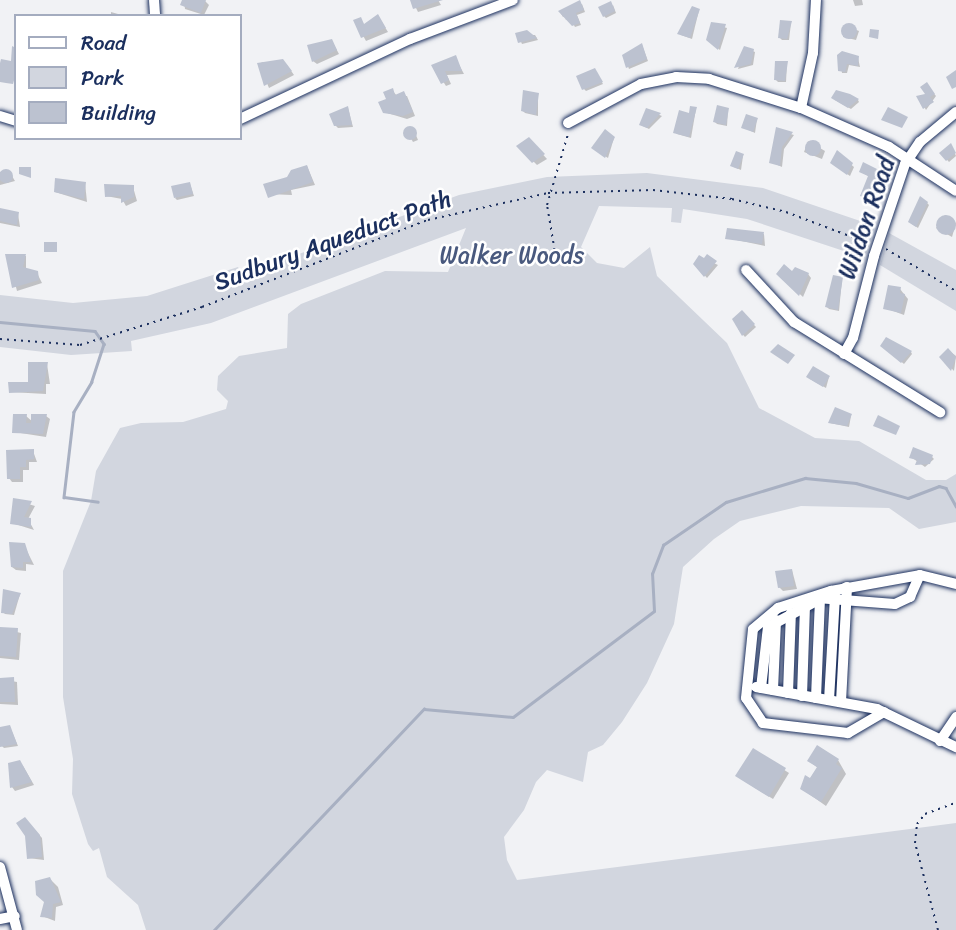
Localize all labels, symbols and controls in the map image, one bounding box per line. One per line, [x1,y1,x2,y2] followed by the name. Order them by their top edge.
[14,14,242,140] legend
[81,24,126,62] text: Road
[81,59,124,97] text: Park
[81,94,156,132] text: Building
[833,153,901,283] street label: Wildon Road
[210,184,456,298] street label: Sudbury Aqueduct Path
[439,242,585,270] park label: Walker Woods

